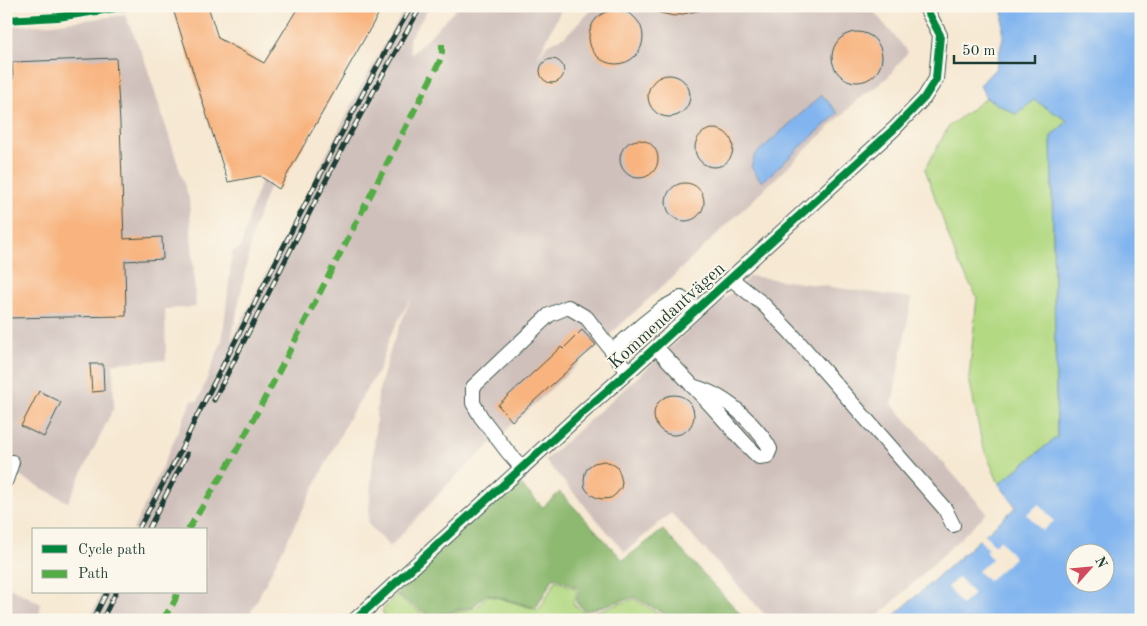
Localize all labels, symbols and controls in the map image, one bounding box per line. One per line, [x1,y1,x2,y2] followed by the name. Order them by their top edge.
[954,32,1036,64] scale bar
[962,44,996,59] text: 50 m
[605,259,729,373] street label: Kommendantvägen
[32,528,208,594] legend
[78,543,146,558] text: Cycle path
[1064,544,1114,594] north arrow
[1092,555,1109,571] text: N
[78,567,108,582] text: Path

